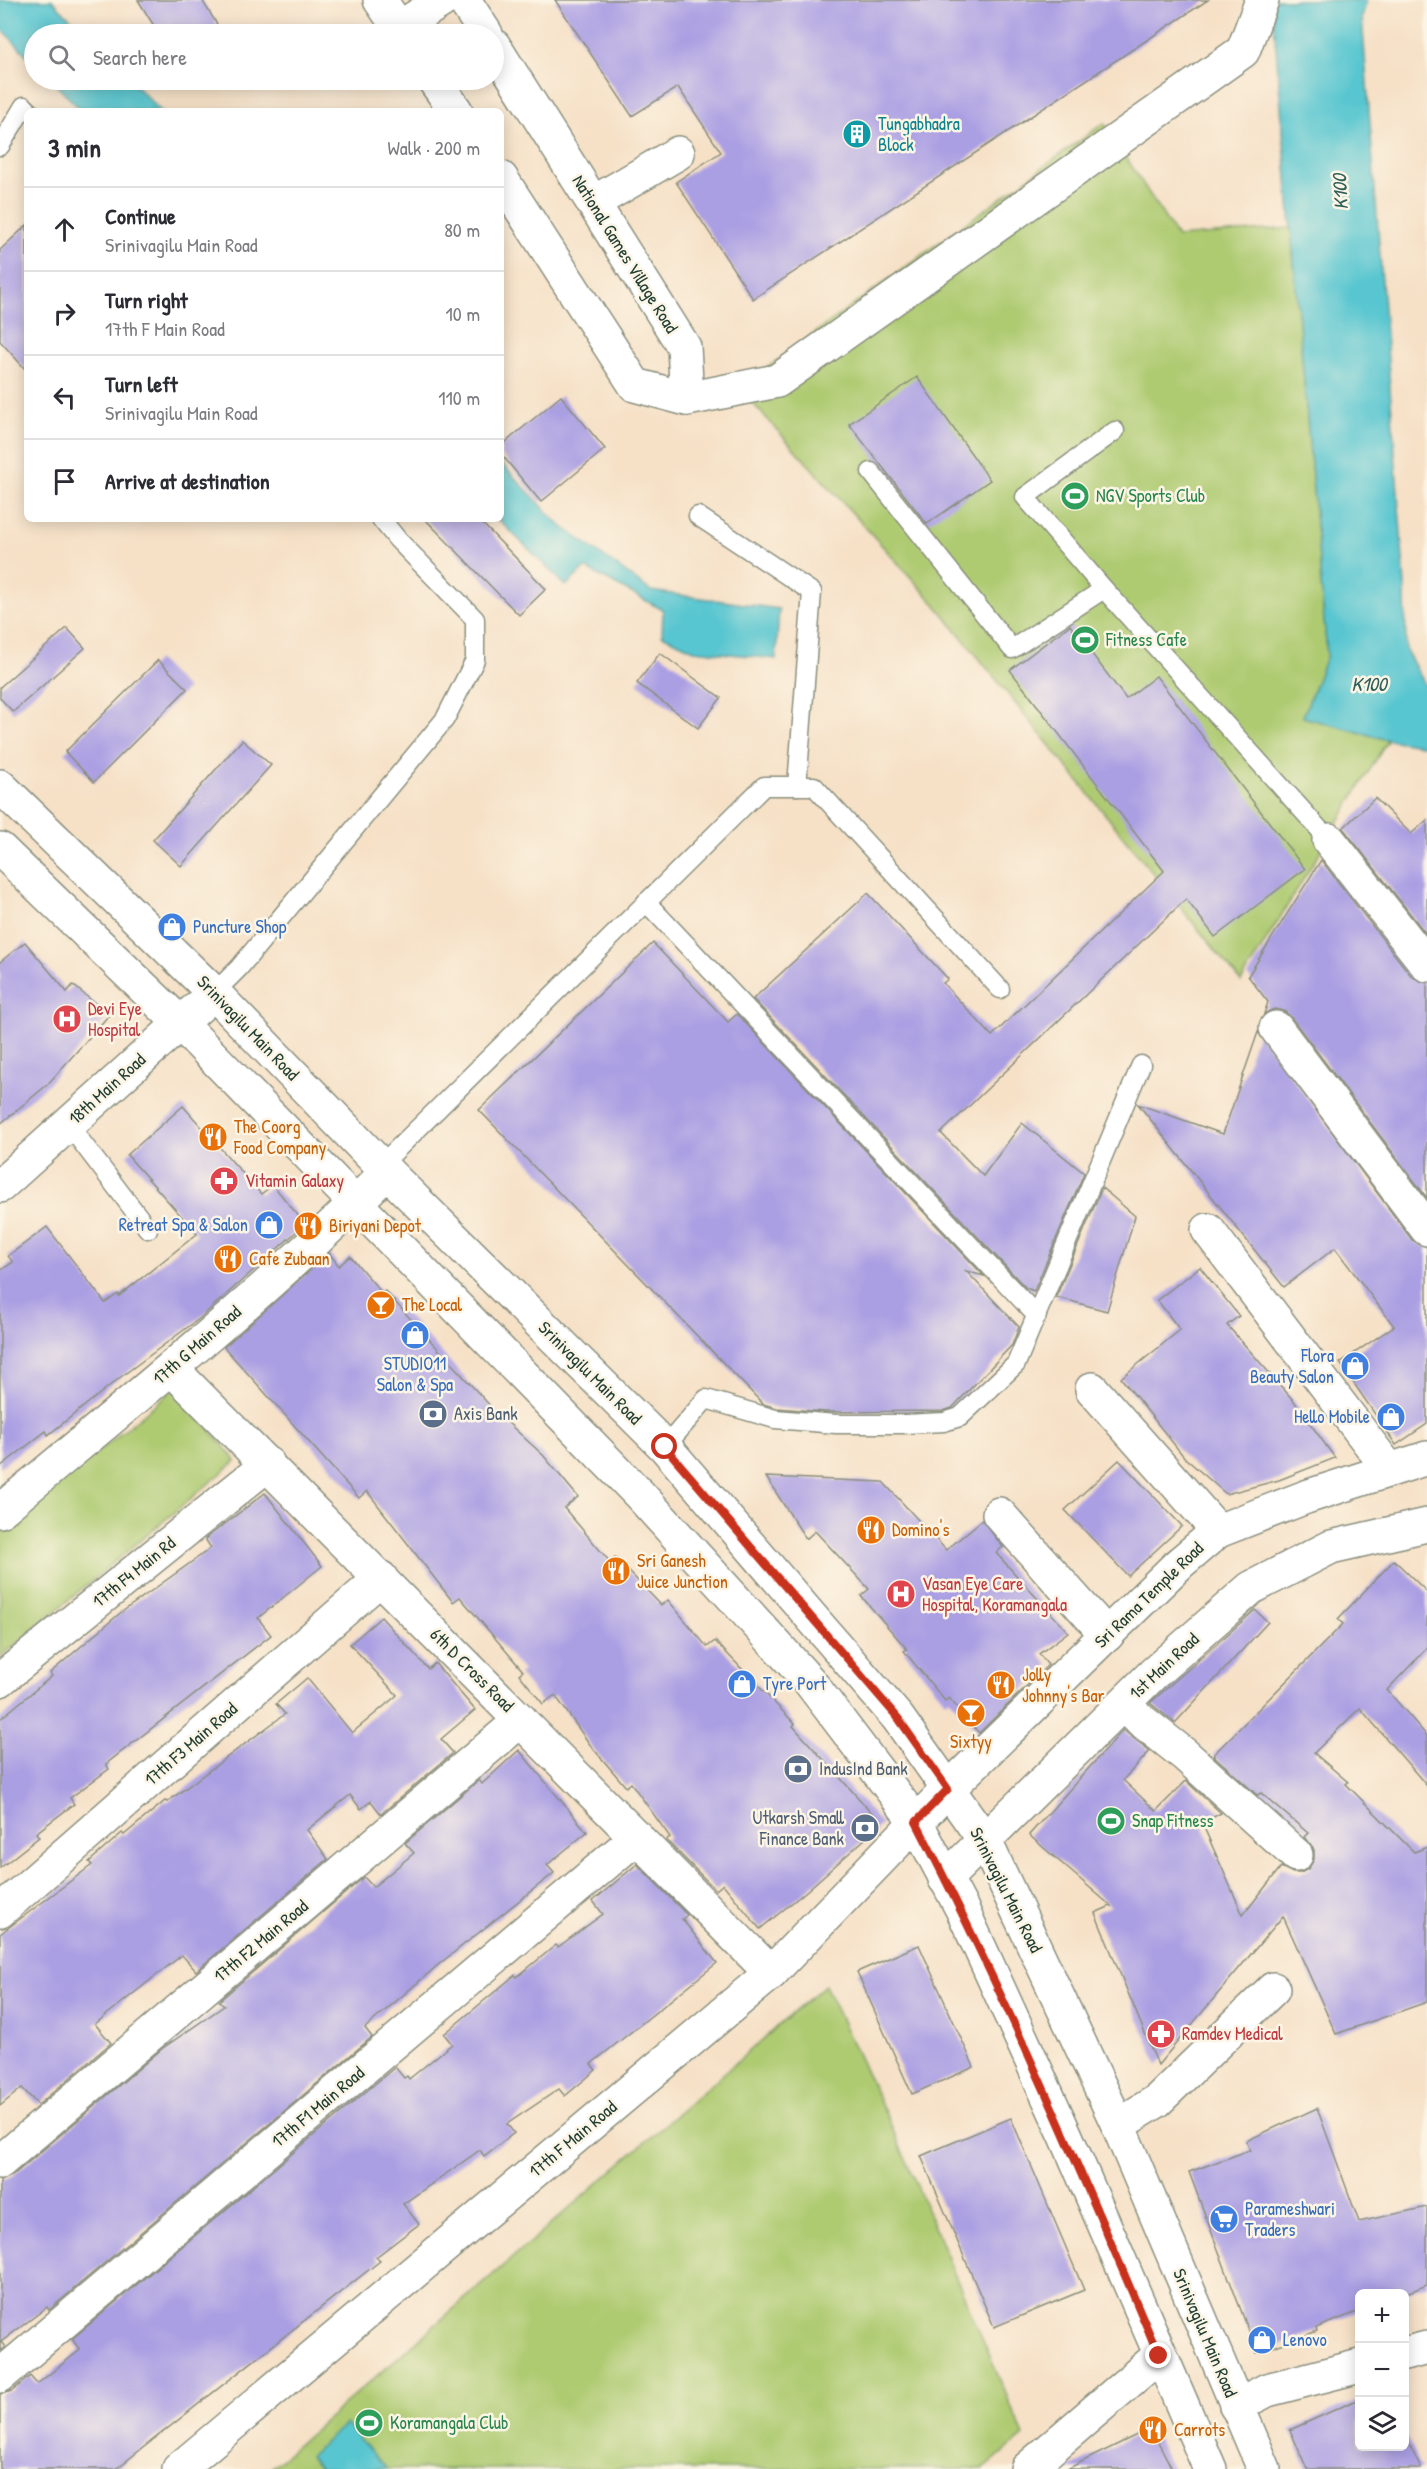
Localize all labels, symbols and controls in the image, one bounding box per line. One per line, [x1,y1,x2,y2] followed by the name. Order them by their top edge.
[24,24,504,90] search box
[45,41,78,74] icon: search
[93,42,187,72] text: Search here
[878,111,960,157] place label: Tungabhadra Block
[841,118,873,150] building icon: Tungabhadra Block
[48,130,101,165] text: 3 min
[388,134,480,161] text: Walk · 200 m
[567,170,684,338] street label: National Games Village Road
[1325,171,1354,211] water label: K100
[105,201,176,231] text: Continue
[48,213,81,246] icon: ahead
[444,216,480,243] text: 80 m
[105,231,258,258] text: Srinivagilu Main Road
[105,285,188,315] text: Turn right
[48,297,81,330] icon: right
[446,300,480,327] text: 10 m
[105,315,225,342] text: 17th F Main Road
[105,369,178,399] text: Turn left
[48,381,81,414] icon: left
[438,384,480,411] text: 110 m
[105,399,258,426] text: Srinivagilu Main Road
[48,465,81,498] icon: arrive
[105,466,270,496] text: Arrive at destination
[1059,480,1091,512] sports icon: NGV Sports Club
[1096,483,1205,508] place label: NGV Sports Club
[1069,624,1101,656] sports icon: Fitness Cafe
[1105,627,1187,652] place label: Fitness Cafe
[1351,670,1389,697] water label: K100
[156,911,188,943] shop icon: Puncture Shop
[193,914,287,939] place label: Puncture Shop
[192,970,305,1086] street label: Srinivagilu Main Road
[88,996,142,1042] place label: Devi Eye Hospital
[51,1003,83,1035] hospital icon: Devi Eye Hospital
[63,1047,151,1130] street label: 18th Main Road
[233,1114,327,1160] place label: The Coorg Food Company
[197,1121,229,1153] restaurant icon: The Coorg Food Company
[208,1165,240,1197] pharmacy icon: Vitamin Galaxy
[245,1168,345,1193] place label: Vitamin Galaxy
[253,1209,285,1241] shop icon: Retreat Spa & Salon
[292,1210,324,1242] restaurant icon: Biriyani Depot
[119,1212,248,1237] place label: Retreat Spa & Salon
[329,1213,422,1238] place label: Biriyani Depot
[212,1243,244,1275] restaurant icon: Cafe Zubaan
[249,1246,330,1271] place label: Cafe Zubaan
[365,1289,397,1321] bar icon: The Local
[402,1292,462,1317] place label: The Local
[147,1299,246,1390] street label: 17th G Main Road
[533,1315,648,1430] street label: Srinivagilu Main Road
[399,1319,431,1351] shop icon: STUDIO11 Salon & Spa
[1250,1343,1334,1389] place label: Flora Beauty Salon
[1339,1350,1371,1382] shop icon: Flora Beauty Salon
[377,1351,453,1397] place label: STUDIO11 Salon & Spa
[417,1398,449,1430] bank icon: Axis Bank
[454,1401,518,1426] place label: Axis Bank
[1375,1401,1407,1433] shop icon: Hello Mobile
[1294,1404,1370,1429] place label: Hello Mobile
[651,1433,677,1459] route start
[855,1514,887,1546] restaurant icon: Domino's
[892,1517,949,1542] place label: Domino's
[87,1530,181,1613] street label: 17th F4 Main Rd
[1088,1536,1209,1653] street label: Sri Rama Temple Road
[637,1548,728,1594] place label: Sri Ganesh Juice Junction
[600,1555,632,1587] restaurant icon: Sri Ganesh Juice Junction
[922,1571,1067,1617] place label: Vasan Eye Care Hospital, Koramangala
[885,1578,917,1610] hospital icon: Vasan Eye Care Hospital, Koramangala
[425,1622,520,1717] street label: 6th D Cross Road
[1123,1627,1204,1705] street label: 1st Main Road
[1022,1662,1105,1708] place label: Jolly Johnny's Bar
[726,1668,758,1700] shop icon: Tyre Port
[985,1669,1017,1701] restaurant icon: Jolly Johnny's Bar
[763,1671,827,1696] place label: Tyre Port
[139,1696,243,1791] street label: 17th F3 Main Road
[955,1697,987,1729] bar icon: Sixtyy
[950,1729,992,1754] place label: Sixtyy
[782,1753,814,1785] bank icon: IndusInd Bank
[819,1756,908,1781] place label: IndusInd Bank
[753,1805,845,1851] place label: Utkarsh Small Finance Bank
[1095,1805,1127,1837] sports icon: Snap Fitness
[1132,1808,1214,1833] place label: Snap Fitness
[849,1812,881,1844] bank icon: Utkarsh Small Finance Bank
[964,1823,1049,1957] street label: Srinivagilu Main Road
[208,1894,313,1988] street label: 17th F2 Main Road
[1145,2018,1177,2050] pharmacy icon: Ramdev Medical
[1182,2021,1283,2046] place label: Ramdev Medical
[266,2060,370,2153] street label: 17th F1 Main Road
[523,2094,622,2183] street label: 17th F Main Road
[1245,2196,1335,2242] place label: Parameshwari Traders
[1208,2203,1240,2235] supermarket icon: Parameshwari Traders
[1167,2265,1244,2401] street label: Srinivagilu Main Road
[1355,2289,1409,2451] map controls
[1355,2289,1409,2343] button: +
[1246,2324,1278,2356] shop icon: Lenovo
[1283,2327,1327,2352] place label: Lenovo
[1145,2342,1171,2368] route end
[1355,2343,1409,2397] button: −
[1355,2397,1409,2451] button: layers
[353,2407,385,2439] sports icon: Koramangala Club
[390,2410,508,2435] place label: Koramangala Club
[1137,2414,1169,2446] restaurant icon: Carrots
[1174,2417,1225,2442] place label: Carrots

